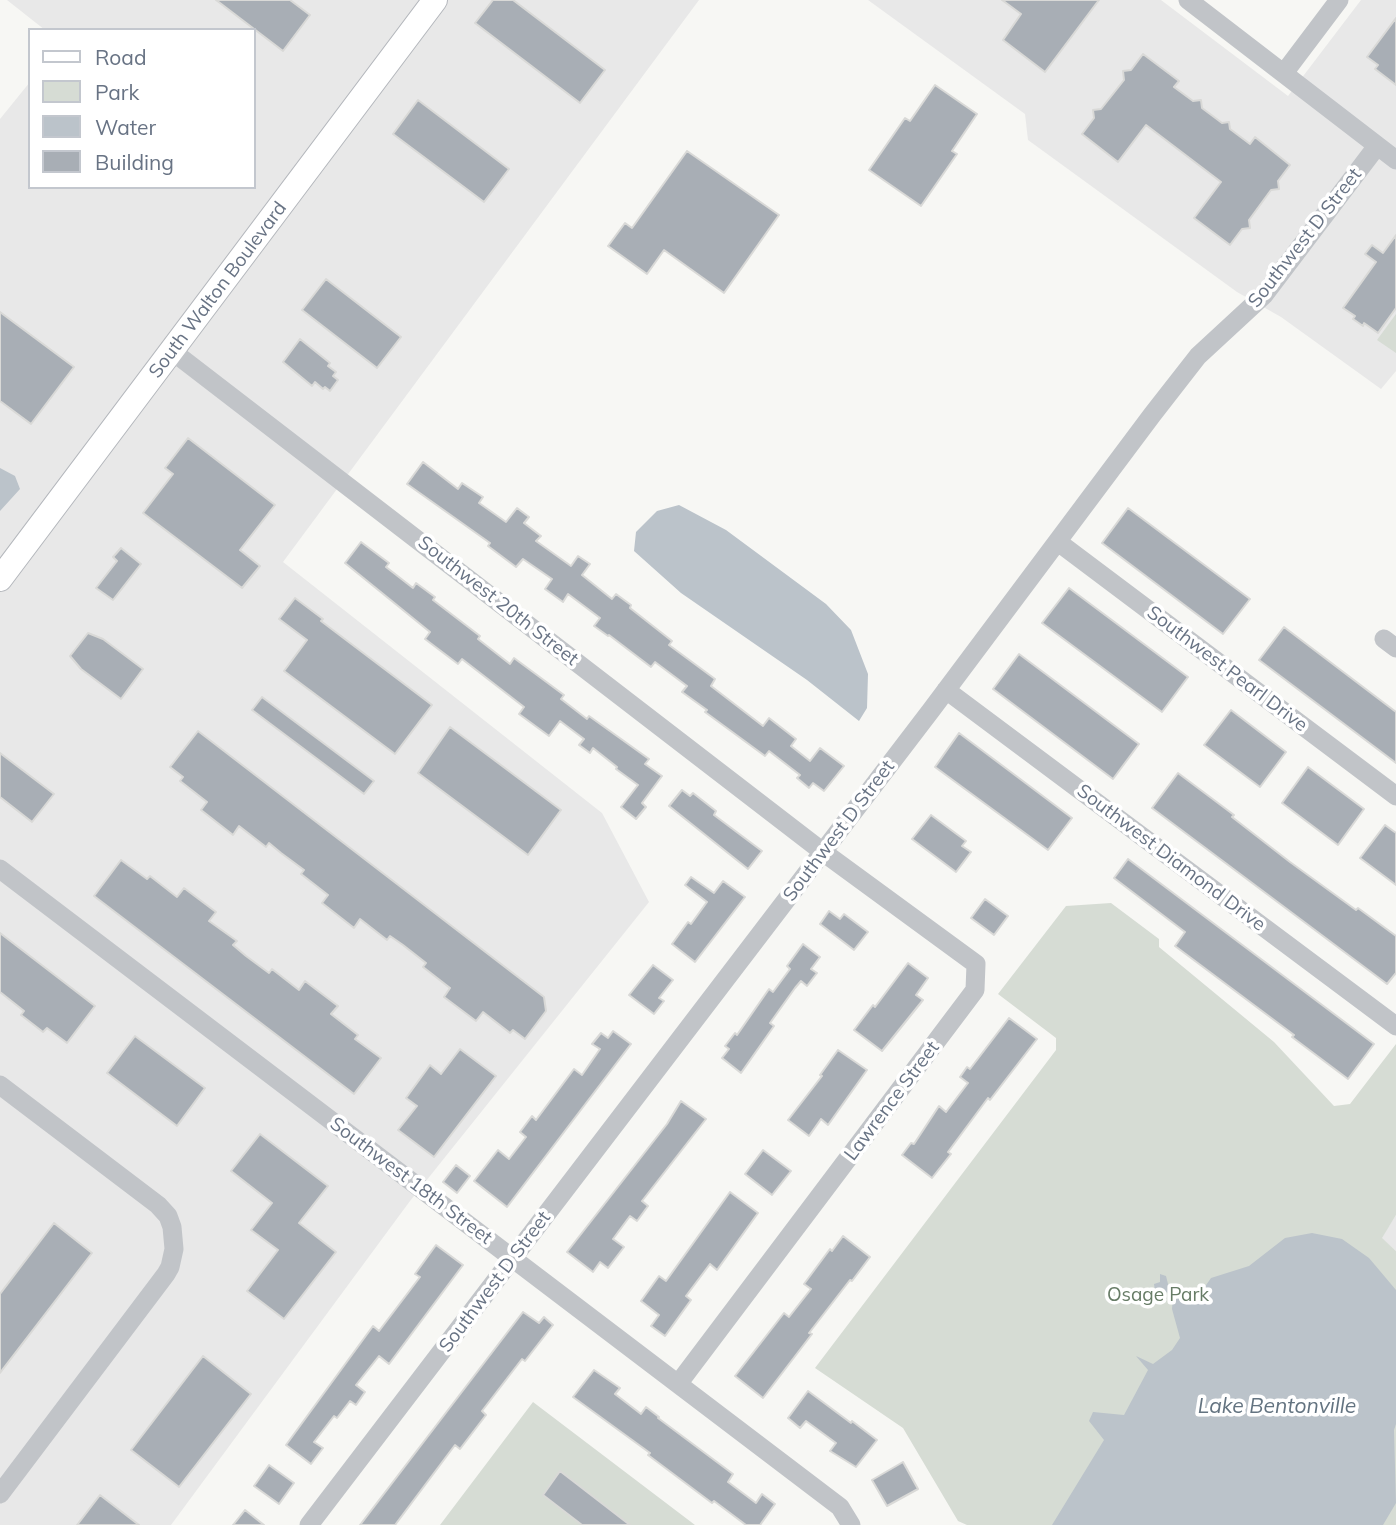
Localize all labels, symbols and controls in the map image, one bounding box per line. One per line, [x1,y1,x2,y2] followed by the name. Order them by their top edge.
[28,28,256,189] legend
[95,44,146,70] text: Road
[95,79,139,105] text: Park
[95,114,156,140] text: Water
[95,149,174,175] text: Building
[1243,164,1367,312] street label: Southwest D Street
[144,197,292,383] street label: South Walton Boulevard
[413,531,583,671] street label: Southwest 20th Street
[1142,601,1312,737] street label: Southwest Pearl Drive
[779,756,899,906] street label: Southwest D Street
[1072,780,1270,936] street label: Southwest Diamond Drive
[840,1037,944,1165] street label: Lawrence Street
[325,1113,497,1249] street label: Southwest 18th Street
[435,1207,555,1357] street label: Southwest D Street
[1107,1284,1209,1306] park label: Osage Park
[1198,1394,1356,1420] water label: Lake Bentonville

